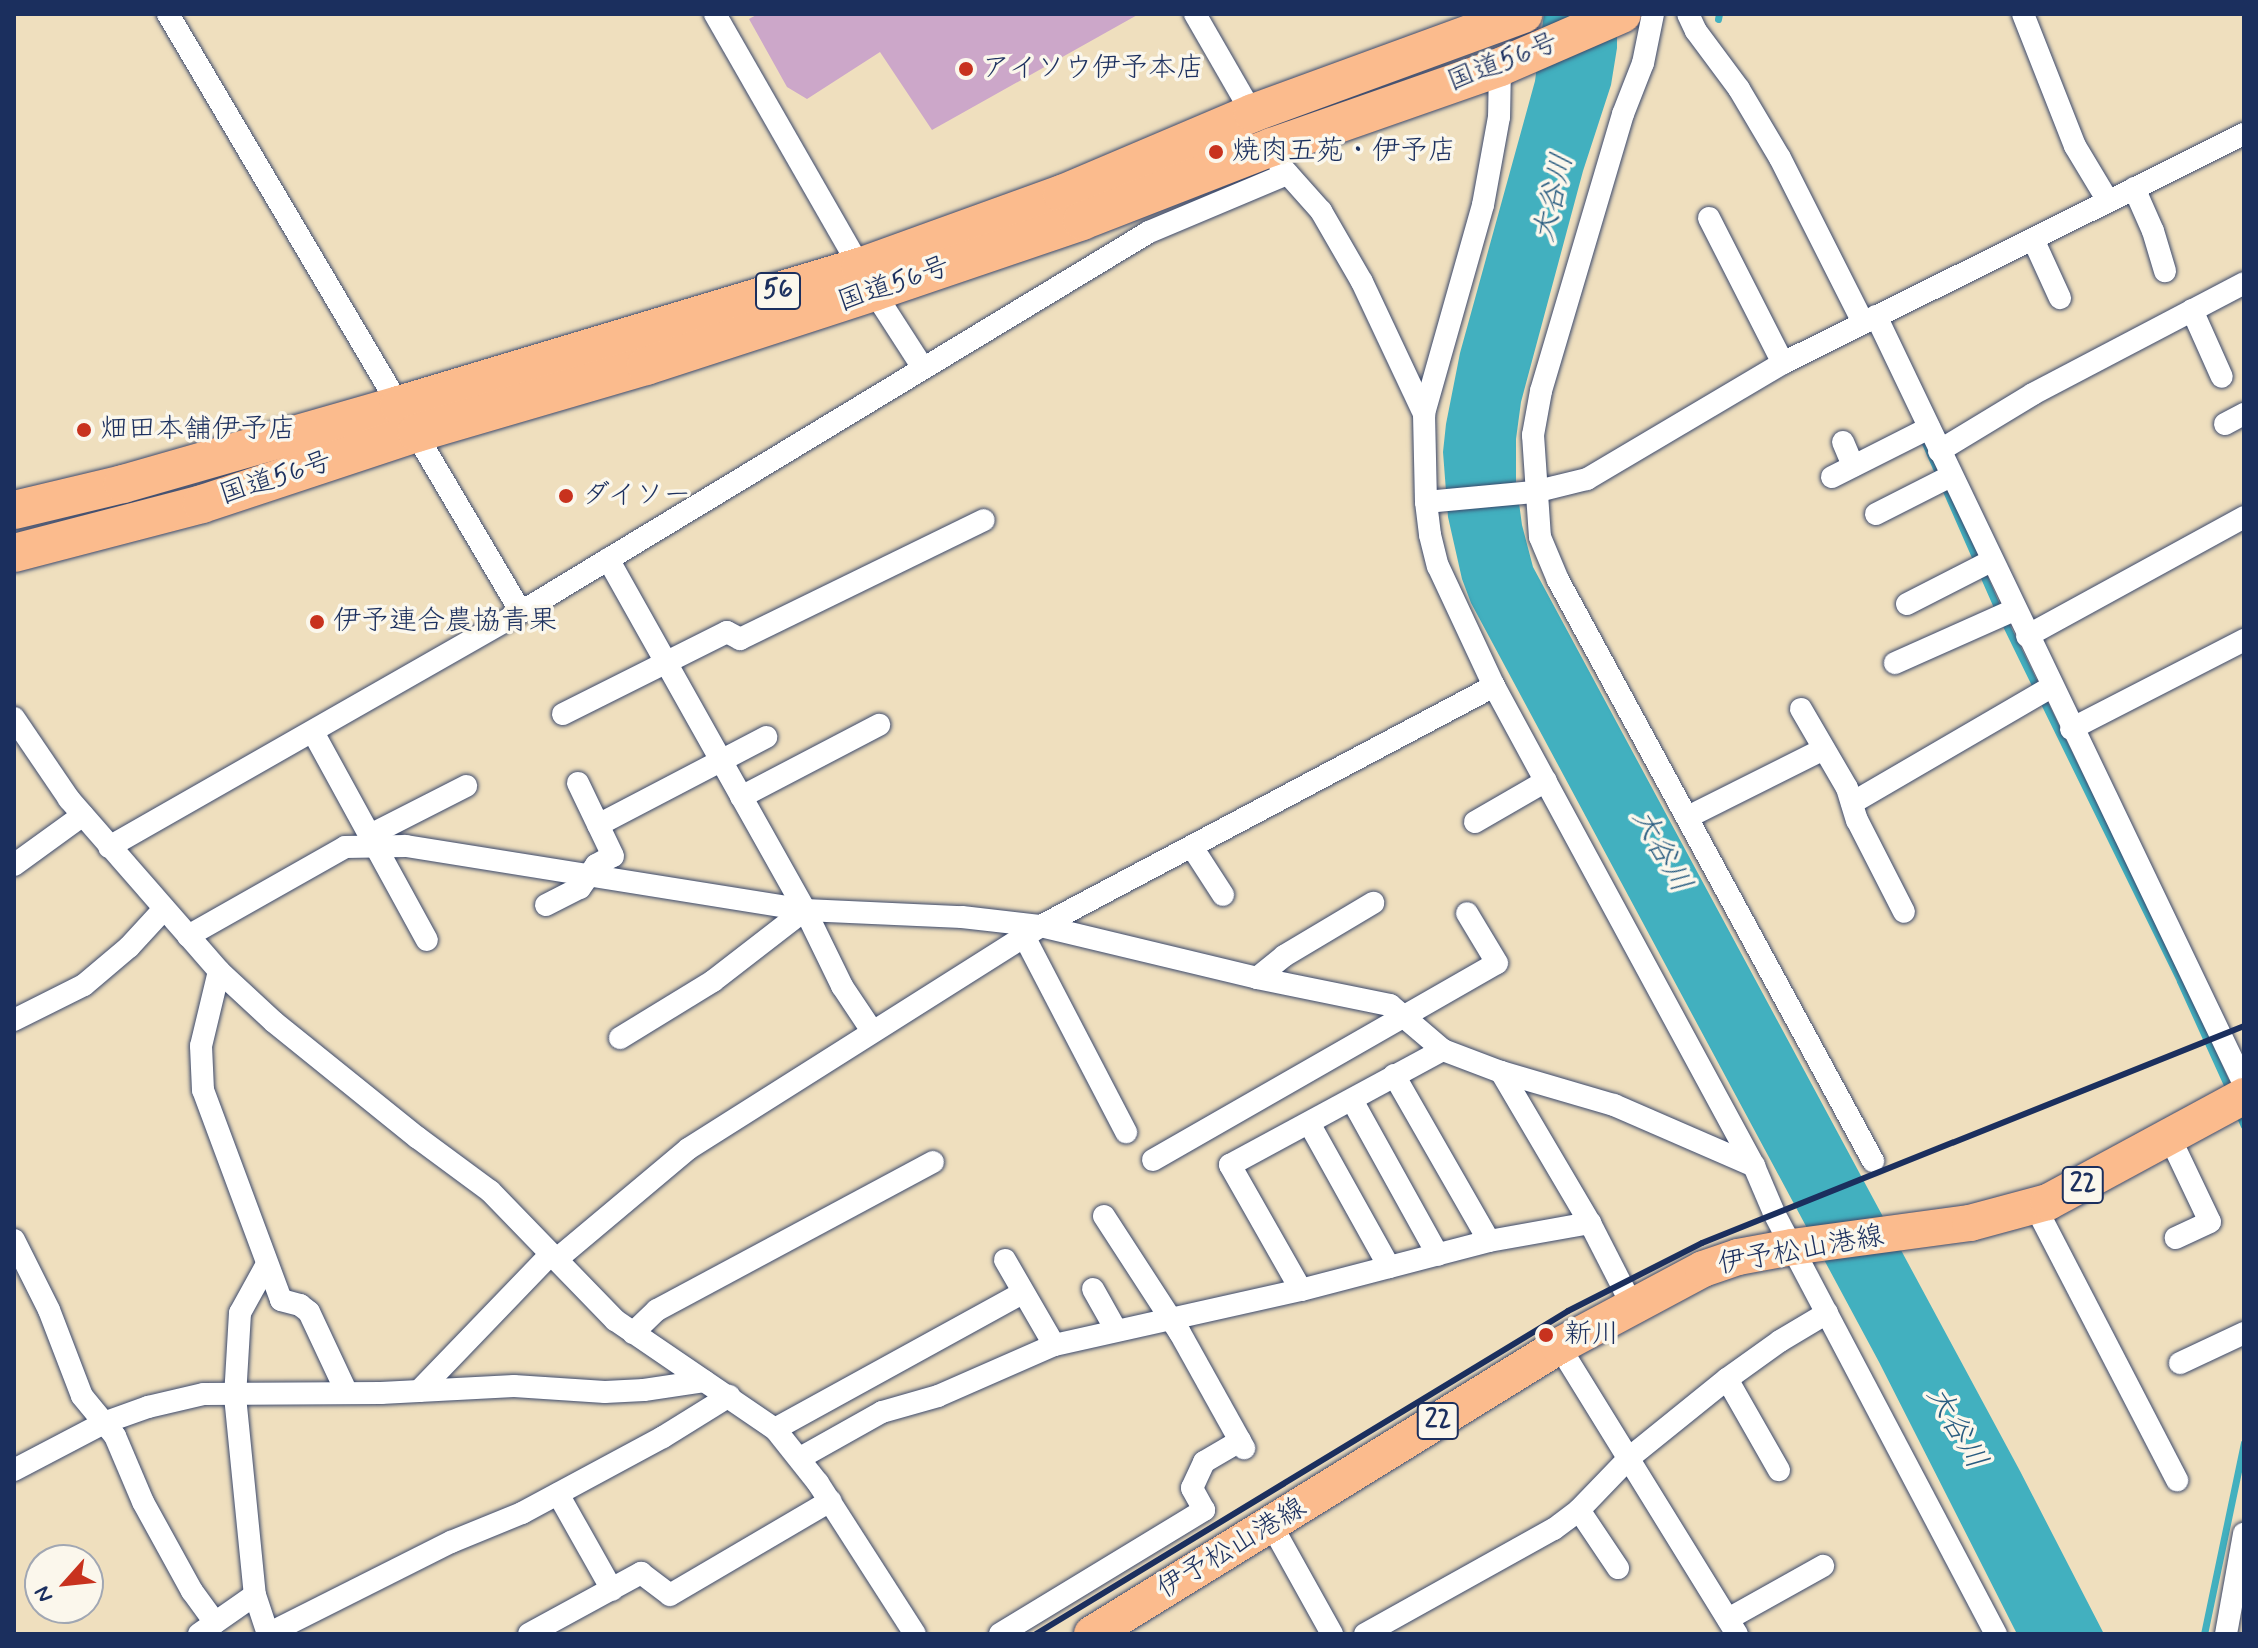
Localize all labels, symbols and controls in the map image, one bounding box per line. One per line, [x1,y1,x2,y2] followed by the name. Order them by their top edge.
[1443,26,1563,100] street label: 国道56号
[982,52,1206,86] place label: アイソウ伊予本店
[957,60,975,78] marker: アイソウ伊予本店
[1232,135,1456,169] place label: 焼肉五苑・伊予店
[1207,143,1225,161] marker: 焼肉五苑・伊予店
[1526,150,1582,246] water label: 大谷川
[834,250,954,320] street label: 国道56号
[754,269,802,313] road number: 56
[100,413,296,447] place label: 畑田本舗伊予店
[75,421,93,439] marker: 畑田本舗伊予店
[216,445,336,513] street label: 国道56号
[582,479,694,513] place label: ダイソー
[557,487,575,505] marker: ダイソー
[333,605,557,639] place label: 伊予連合農協青果
[308,613,326,631] marker: 伊予連合農協青果
[1623,803,1699,899] water label: 大谷川
[2061,1163,2105,1207] road number: 22
[1715,1220,1887,1282] street label: 伊予松山港線
[1564,1318,1620,1352] place label: 新川
[1535,1324,1557,1346] marker: 新川
[1918,1380,1994,1476] water label: 大谷川
[1416,1399,1460,1443] road number: 22
[1151,1491,1313,1607] street label: 伊予松山港線
[24,1544,104,1624] north arrow
[29,1581,60,1607] text: N

